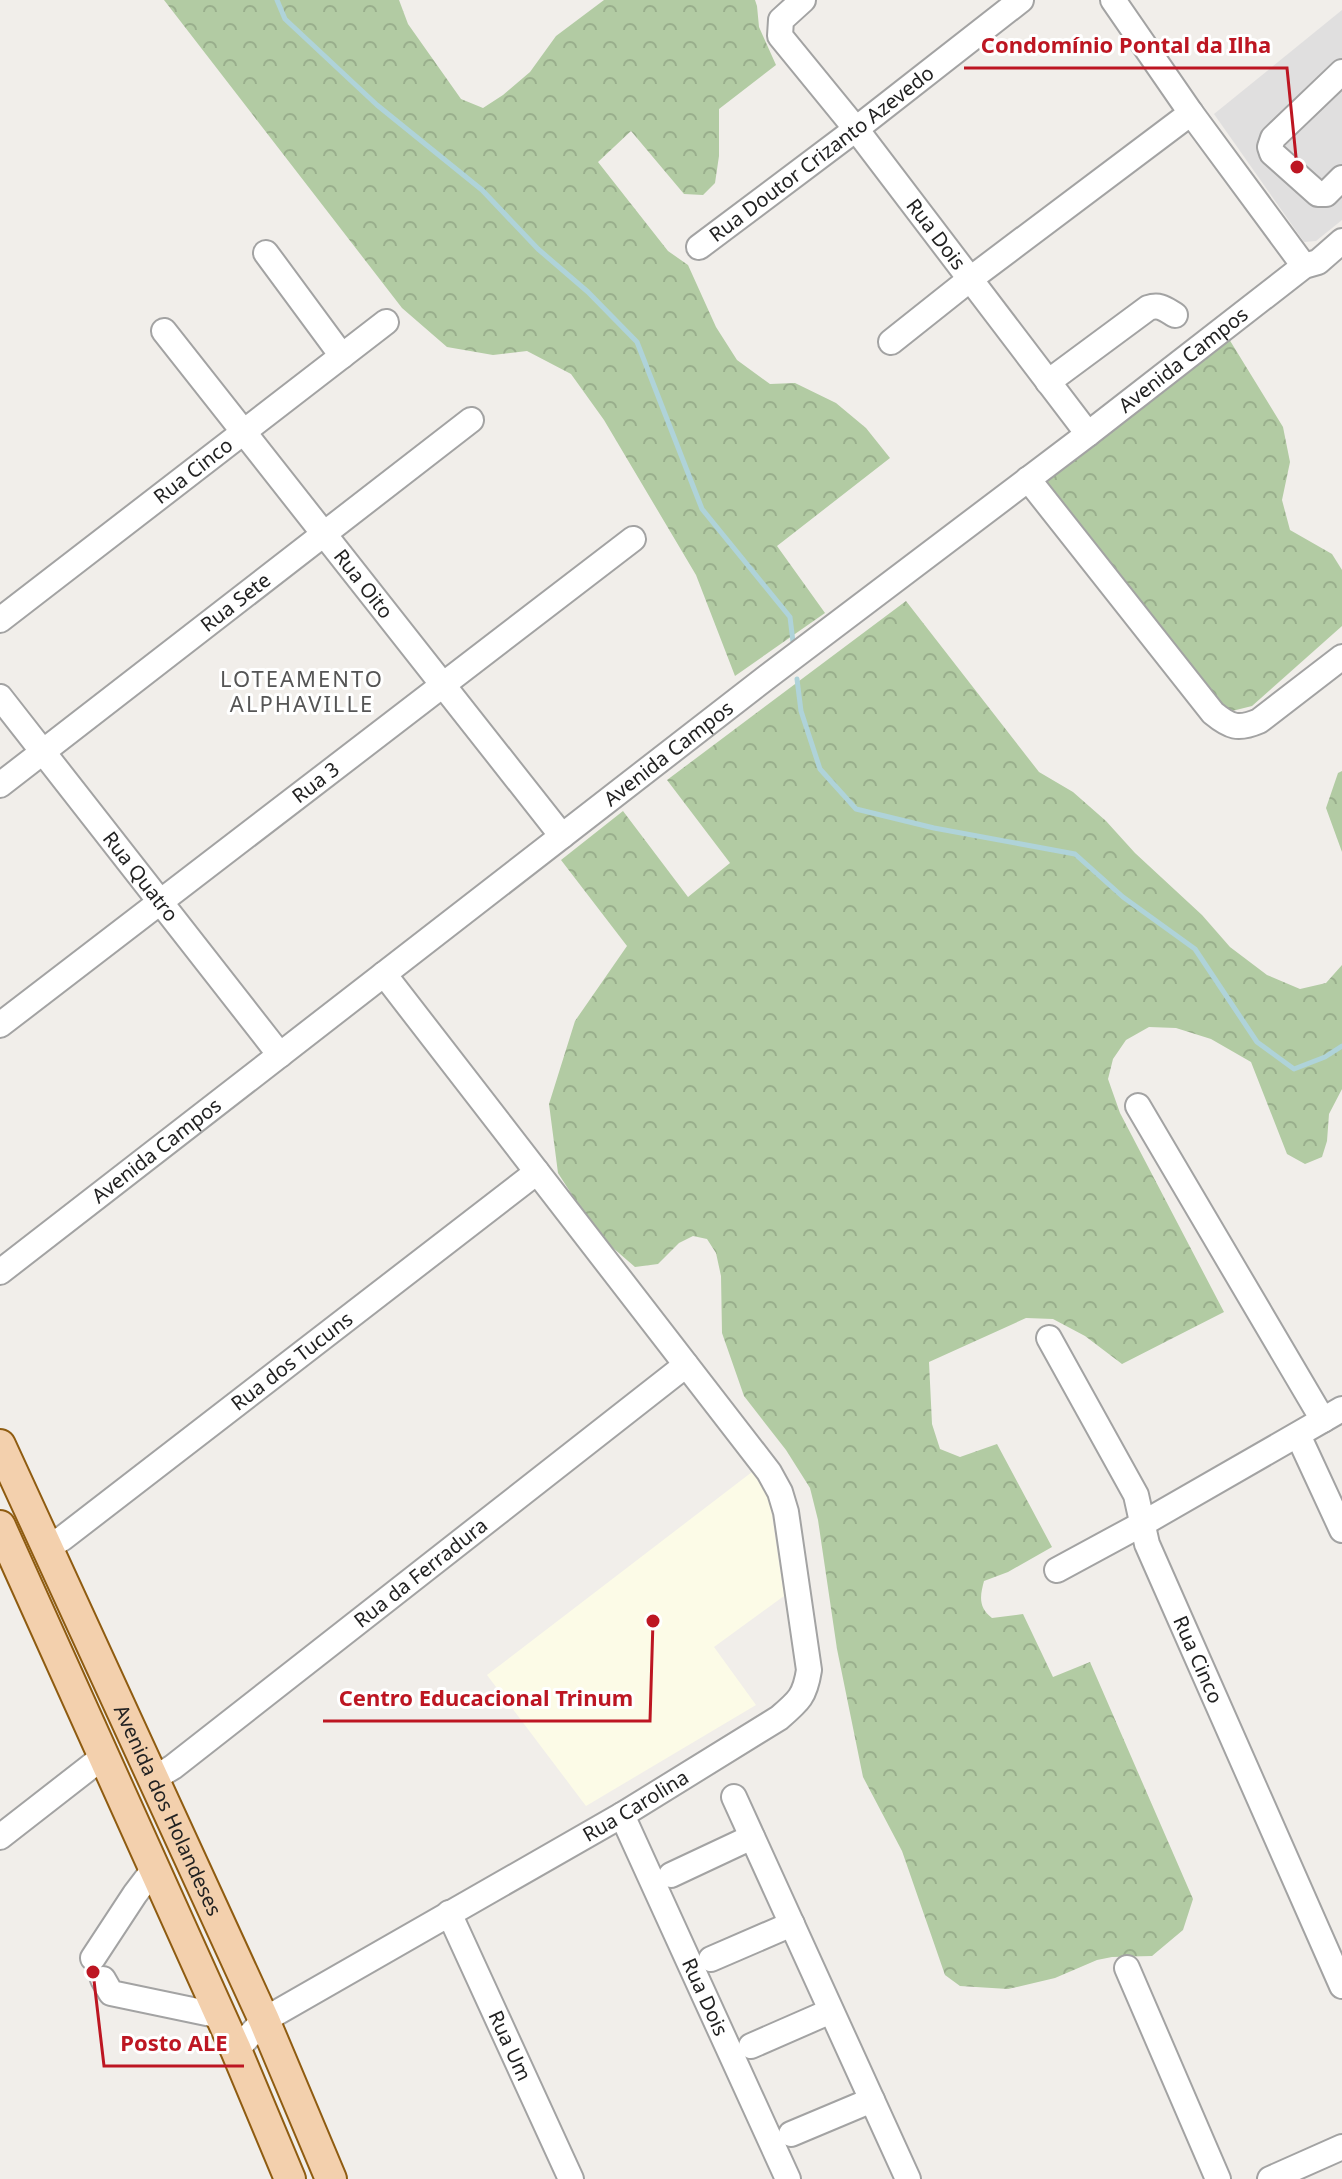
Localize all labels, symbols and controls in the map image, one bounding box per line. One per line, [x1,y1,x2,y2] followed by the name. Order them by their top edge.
[964,22,1287,68] callout: Condomínio Pontal da Ilha
[981,29,1271,59] text: Condomínio Pontal da Ilha
[703,59,939,248] street label: Rua Doutor Crizanto Azevedo
[901,193,972,275] street label: Rua Dois
[1113,301,1253,418] street label: Avenida Campos
[148,431,238,510] street label: Rua Cinco
[328,543,400,624] street label: Rua Oito
[195,566,276,638] street label: Rua Sete
[220,663,384,718] district label: LOTEAMENTO ALPHAVILLE
[598,694,738,812] street label: Avenida Campos
[286,755,345,809] street label: Rua 3
[97,826,185,927] street label: Rua Quatro
[86,1091,226,1209] street label: Avenida Campos
[225,1305,358,1416] street label: Rua dos Tucuns
[348,1512,493,1633] street label: Rua da Ferradura
[1167,1611,1230,1707] street label: Rua Cinco
[323,1675,650,1721] callout: Centro Educacional Trinum
[339,1682,633,1712] text: Centro Educacional Trinum
[108,1700,228,1920] street label: Avenida dos Holandeses
[578,1763,693,1848] street label: Rua Carolina
[676,1954,735,2040] street label: Rua Dois
[483,2006,538,2085] street label: Rua Um
[104,2020,244,2066] callout: Posto ALE
[120,2027,228,2057] text: Posto ALE

